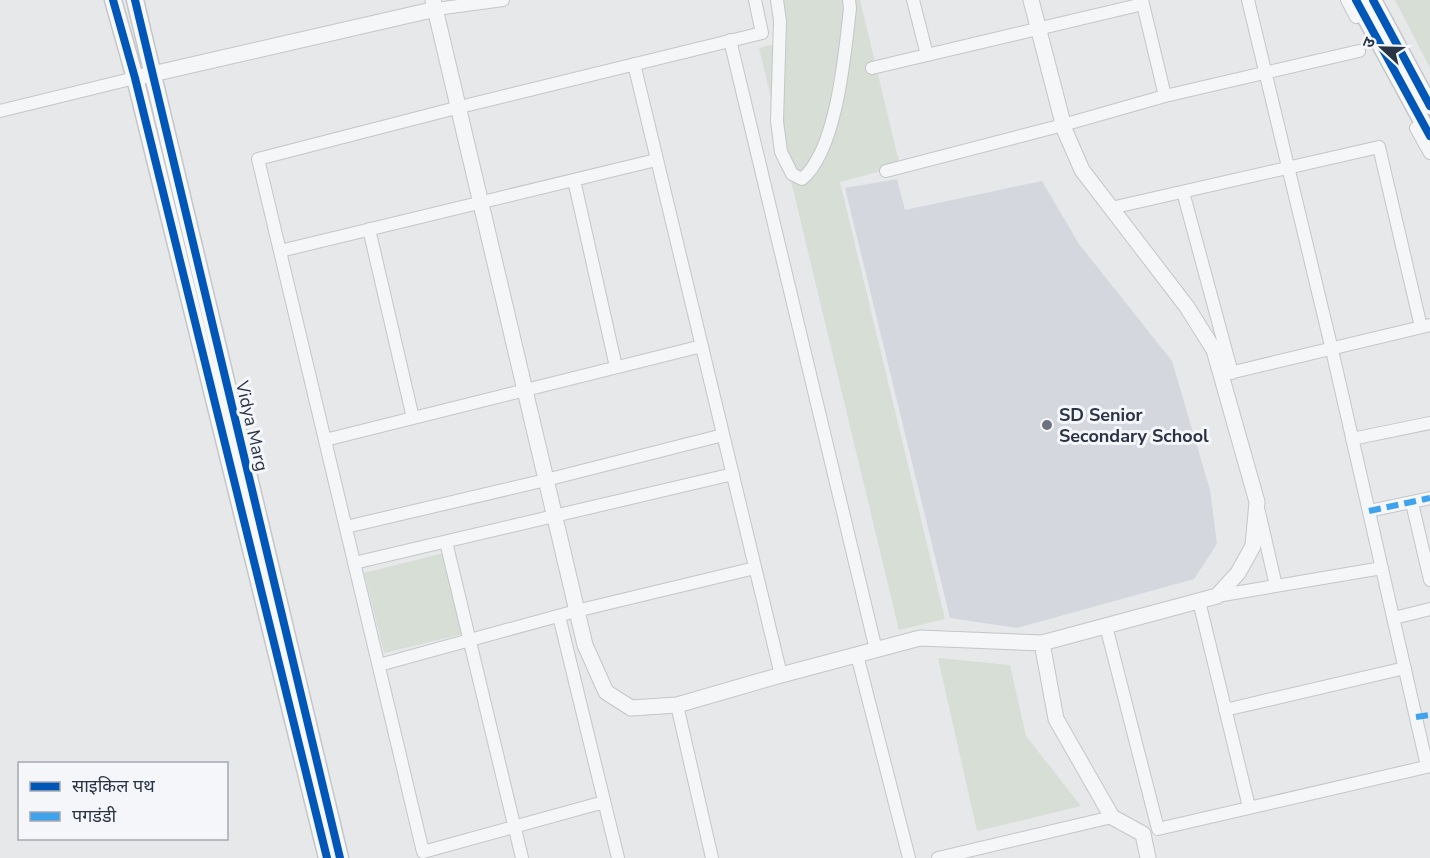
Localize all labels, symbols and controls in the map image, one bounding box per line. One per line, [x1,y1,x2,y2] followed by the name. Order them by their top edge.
[1352,18,1412,78] north arrow
[1357,34,1381,51] text: उ
[230,377,274,474] street label: Vidya Marg
[1059,403,1209,448] place label: SD Senior Secondary School
[1040,418,1054,432] marker: SD Senior Secondary School
[18,762,228,840] legend
[72,774,155,798] text: साइकिल पथ
[72,804,117,828] text: पगडंडी

